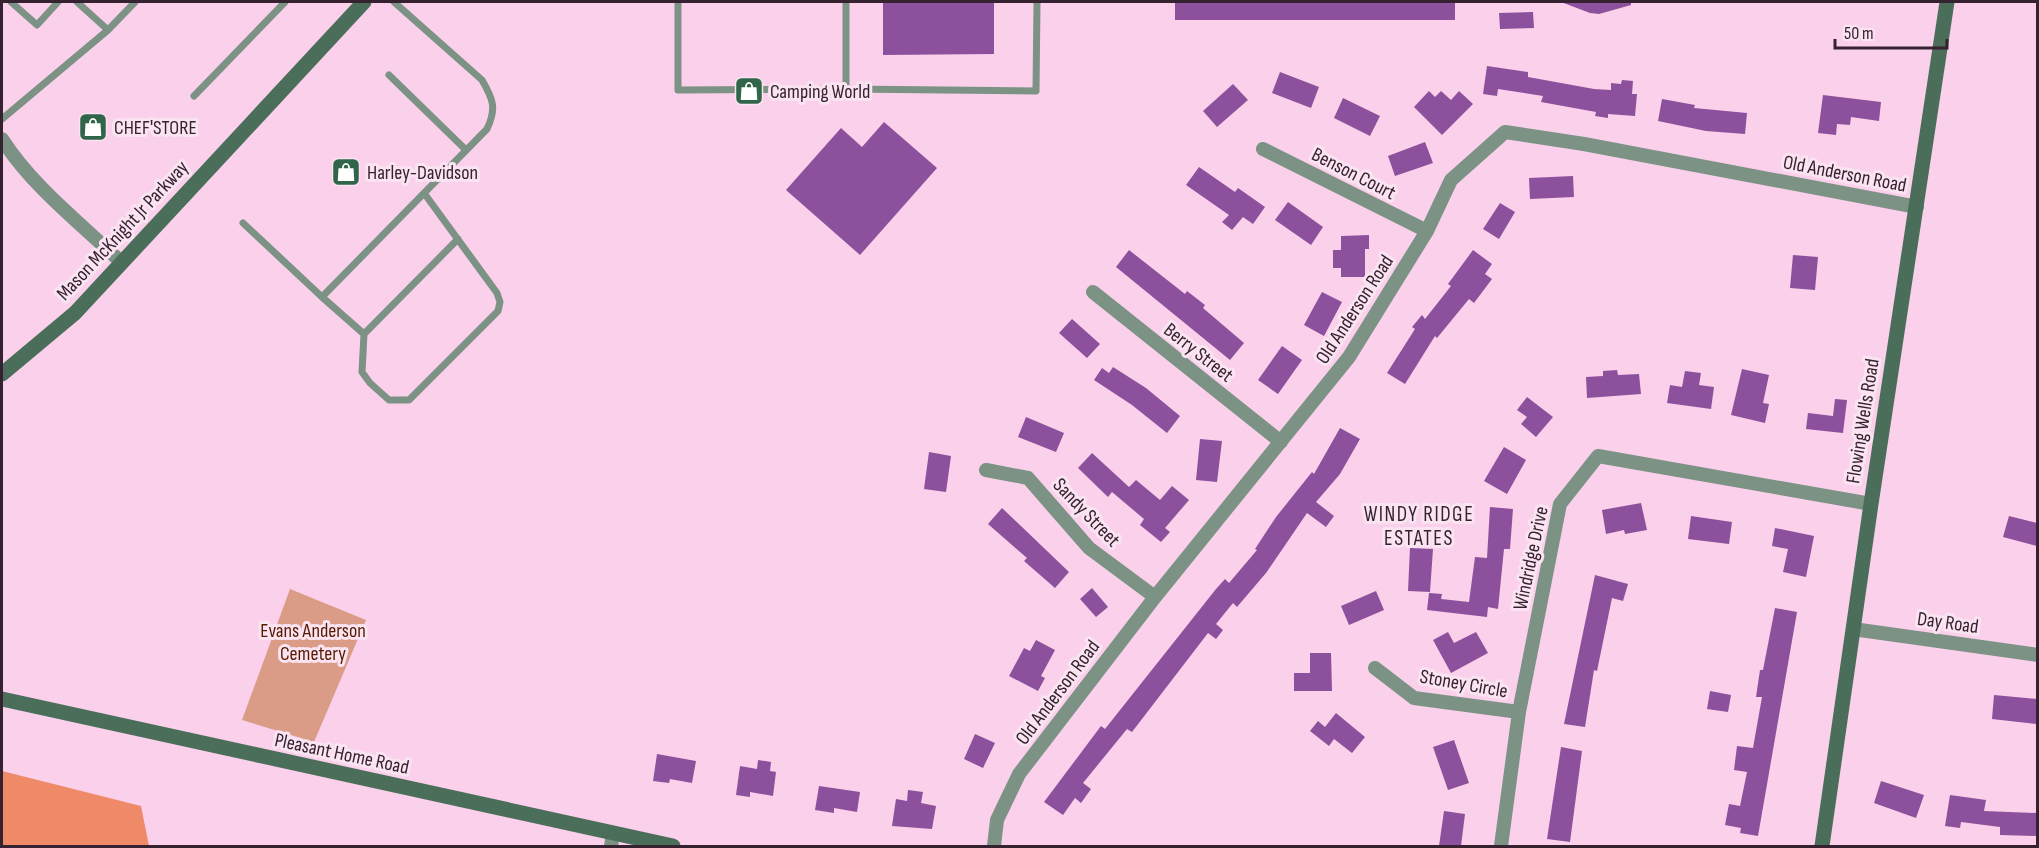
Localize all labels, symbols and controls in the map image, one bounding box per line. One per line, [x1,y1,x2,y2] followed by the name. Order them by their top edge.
[1835,12,1948,50] scale bar
[1844,23,1874,44] text: 50 m
[733,75,765,107] shop icon: Camping World
[770,80,870,104] place label: Camping World
[77,111,109,143] shop icon: CHEF'STORE
[114,116,197,140] place label: CHEF'STORE
[1308,143,1400,205] street label: Benson Court
[1781,150,1908,198] street label: Old Anderson Road
[52,156,194,306] street label: Mason McKnight Jr Parkway
[330,156,362,188] shop icon: Harley-Davidson
[367,161,478,185] place label: Harley-Davidson
[1311,251,1399,368] street label: Old Anderson Road
[1159,318,1238,387] street label: Berry Street
[1841,357,1885,485] street label: Flowing Wells Road
[1048,473,1125,552] street label: Sandy Street
[1364,502,1474,551] district label: WINDY RIDGE ESTATES
[1508,504,1554,612] street label: Windridge Drive
[1916,607,1980,639] street label: Day Road
[260,619,366,666] park label: Evans Anderson Cemetery
[1011,635,1105,750] street label: Old Anderson Road
[1418,664,1510,704] street label: Stoney Circle
[273,728,411,780] street label: Pleasant Home Road

